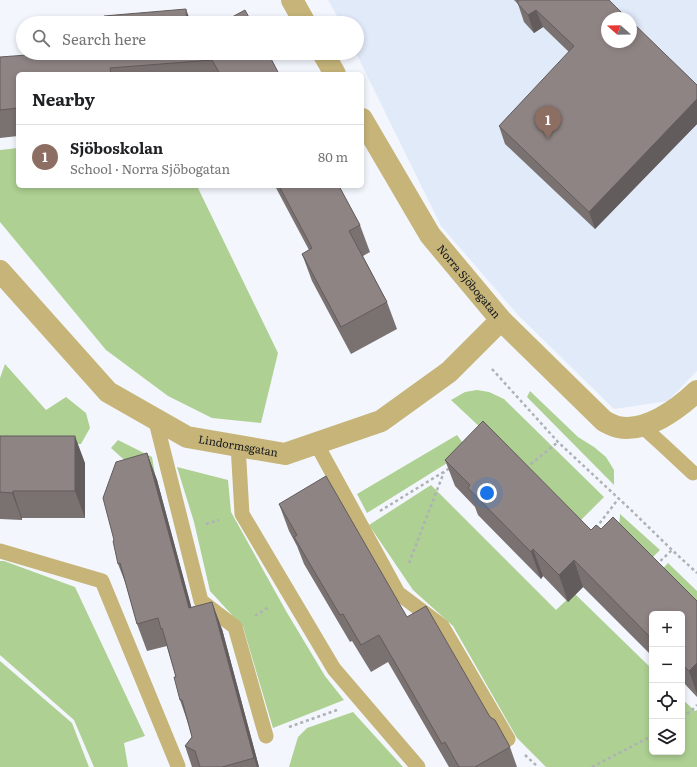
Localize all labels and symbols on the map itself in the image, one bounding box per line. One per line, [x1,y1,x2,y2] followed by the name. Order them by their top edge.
[601,12,637,48] north arrow
[535,106,561,139] pin: 1
[434,240,505,321] street label: Norra Sjöbogatan
[197,430,279,460] street label: Lindormsgatan
[477,483,497,503] your location

